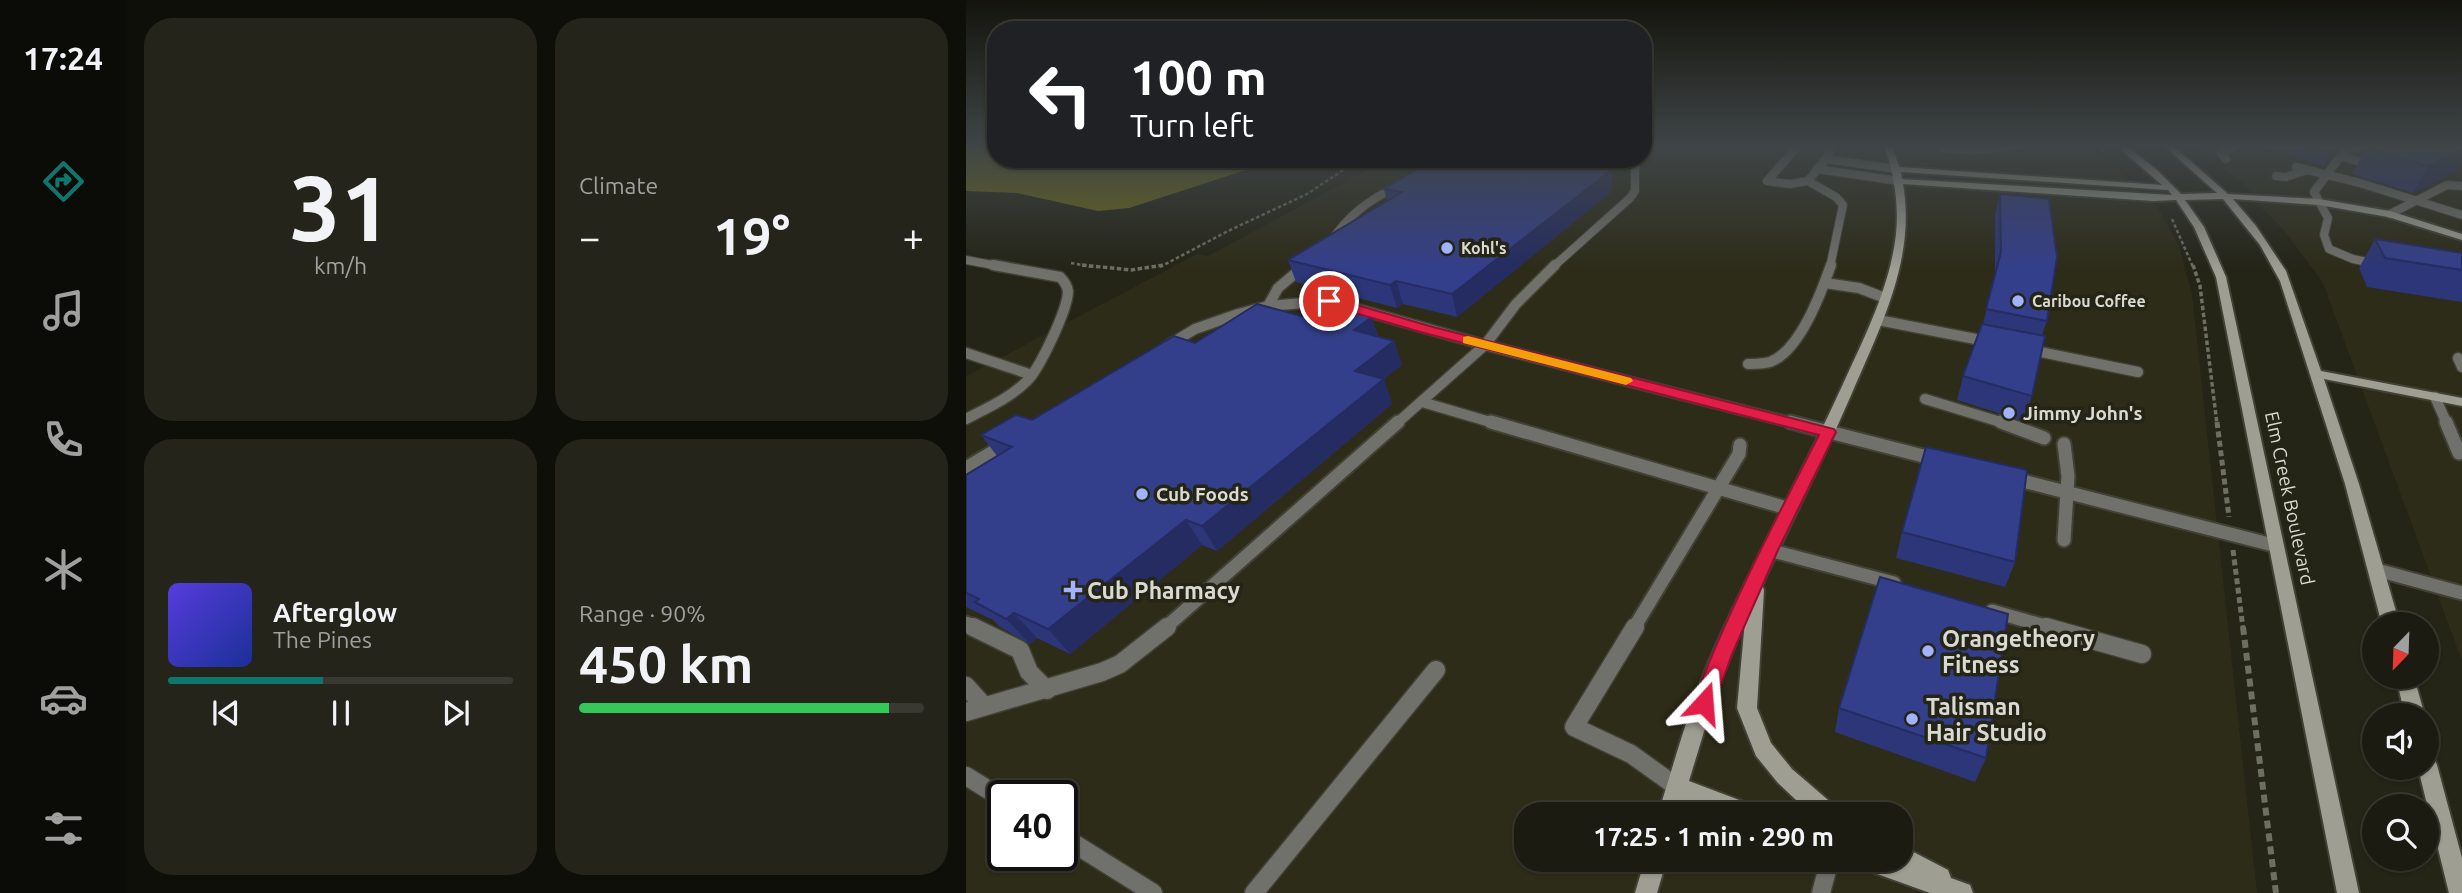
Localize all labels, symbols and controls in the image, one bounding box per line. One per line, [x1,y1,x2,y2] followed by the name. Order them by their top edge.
[23,40,103,76] text: 17:24
[1015,49,1106,140] icon: left
[1130,49,1267,104] text: 100 m
[1130,107,1254,143] text: Turn left
[289,156,392,258] text: 31
[39,157,88,206] icon: directions
[579,173,658,198] text: Climate
[713,207,790,265] text: 19°
[579,216,600,258] text: −
[903,216,924,258] text: +
[1461,239,1506,257] place label: Kohl's
[1439,240,1455,256] marker: Kohl's
[314,253,367,278] text: km/h
[1299,271,1359,331] pin
[1310,282,1348,320] icon: arrive
[39,286,88,335] icon: music
[2032,292,2146,310] place label: Caribou Coffee
[2010,293,2026,309] marker: Caribou Coffee
[2023,402,2142,424] place label: Jimmy John's
[2001,405,2017,421] marker: Jimmy John's
[2261,409,2319,587] street label: Elm Creek Boulevard
[39,415,88,464] icon: phone
[1156,483,1249,505] place label: Cub Foods
[1134,486,1150,502] marker: Cub Foods
[39,545,88,594] icon: climate
[1087,578,1240,603] place label: Cub Pharmacy
[1065,582,1081,598] marker: Cub Pharmacy
[273,598,397,627] text: Afterglow
[579,601,706,626] text: Range · 90%
[2362,612,2440,690] north arrow
[2362,612,2439,871] map controls
[1942,626,2095,677] place label: Orangetheory Fitness
[273,627,372,652] text: The Pines
[579,635,753,693] text: 450 km
[1920,643,1936,659] marker: Orangetheory Fitness
[1667,666,1741,740] position arrow
[39,674,88,723] icon: car
[207,694,245,732] icon: previous
[322,694,360,732] icon: pause
[437,694,475,732] icon: next
[1926,694,2047,745] place label: Talisman Hair Studio
[2362,703,2439,780] button: sound
[1904,711,1920,727] marker: Talisman Hair Studio
[987,780,1078,871] speed limit sign: 40
[2362,794,2439,871] button: search
[39,804,88,853] icon: filters
[1593,822,1834,851] text: 17:25 · 1 min · 290 m

